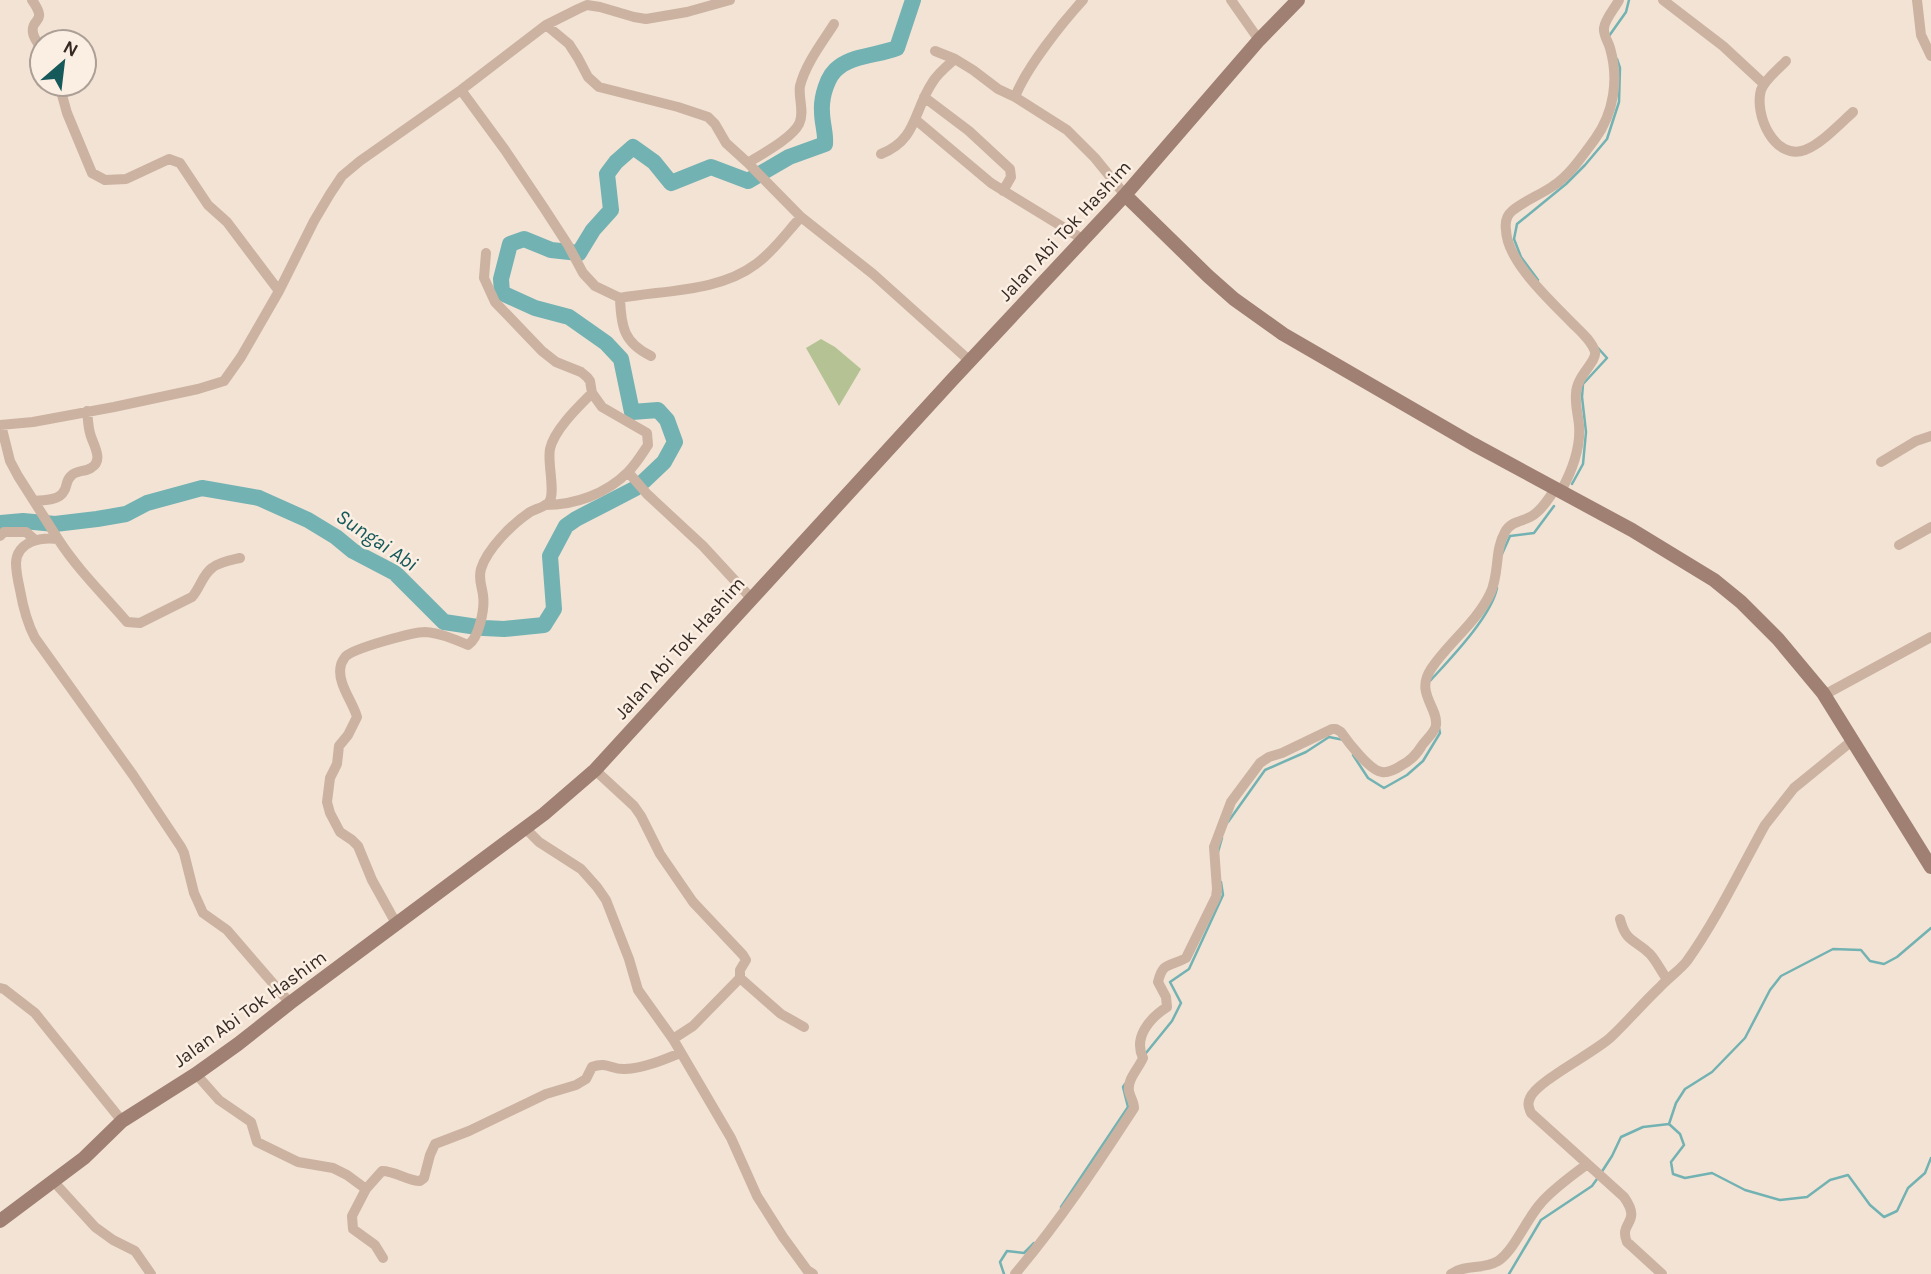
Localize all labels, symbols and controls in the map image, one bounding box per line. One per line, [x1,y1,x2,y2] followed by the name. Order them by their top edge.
[28,28,98,98] north arrow
[59,36,82,62] text: N
[994,156,1136,306] street label: Jalan Abi Tok Hashim
[332,504,423,576] water label: Sungai Abi
[610,572,750,724] street label: Jalan Abi Tok Hashim
[169,946,331,1072] street label: Jalan Abi Tok Hashim

